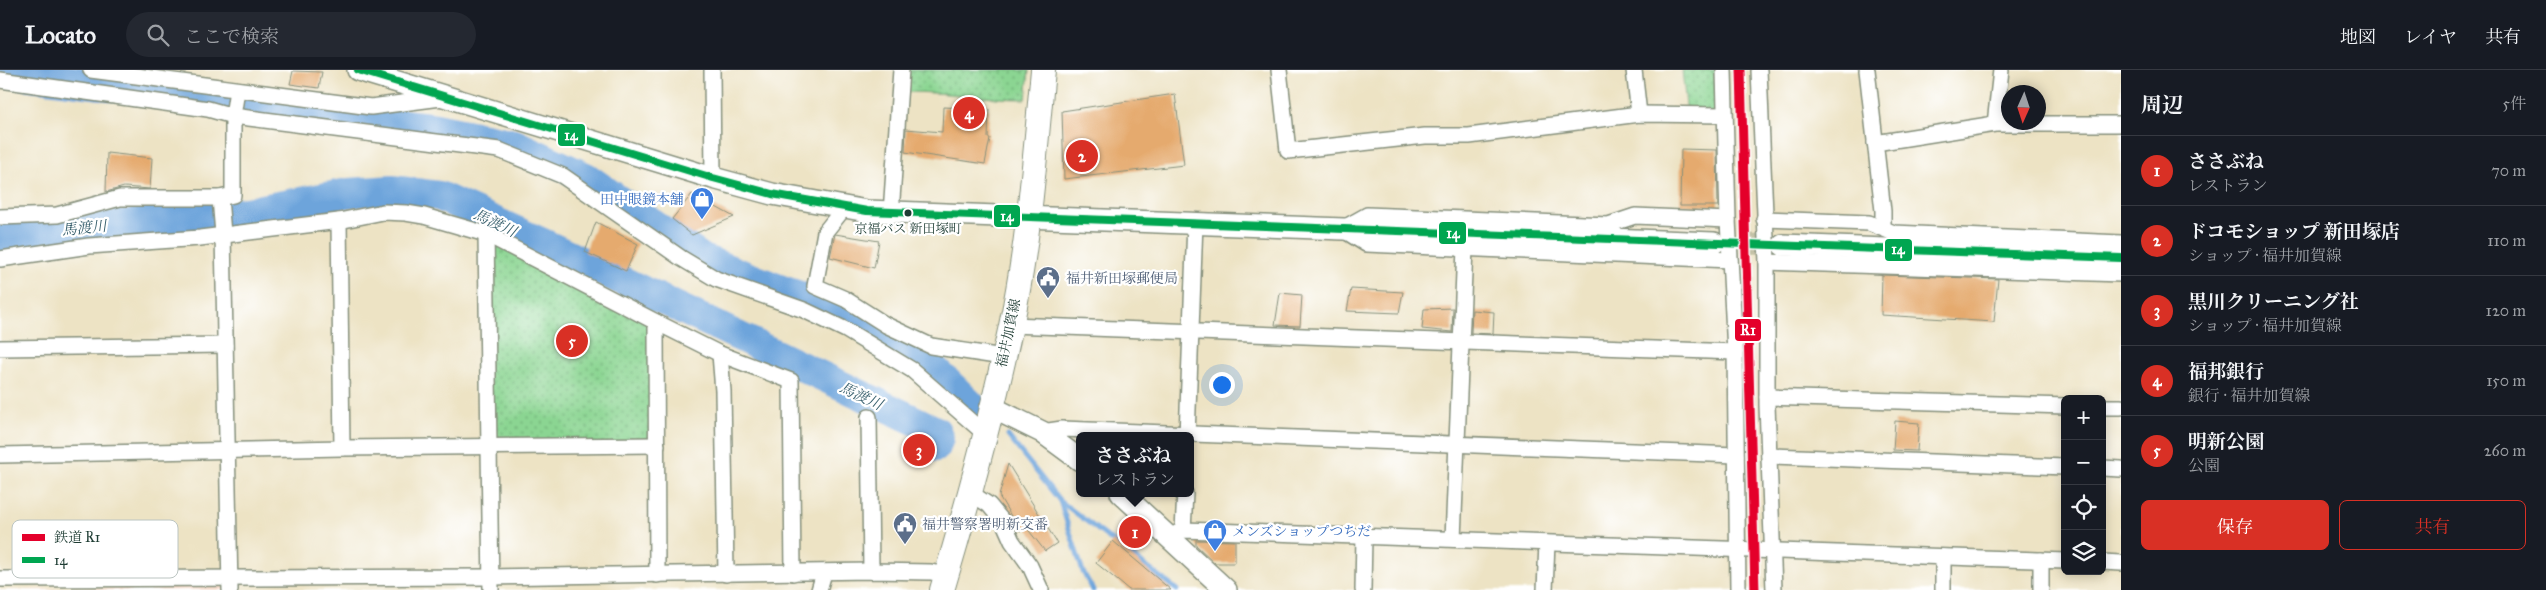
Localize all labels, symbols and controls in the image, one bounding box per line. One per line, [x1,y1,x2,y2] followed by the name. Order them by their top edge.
[126,12,476,57] search box
[25,20,96,50] text: Locato
[144,21,172,49] icon: search
[184,25,279,48] text: ここで検索
[2340,26,2376,48] text: 地図
[2404,26,2457,48] text: レイヤ
[2485,26,2521,48] text: 共有
[2001,85,2046,130] north arrow
[2141,92,2183,118] text: 周辺
[953,94,985,132] pin: 4
[2503,94,2526,113] text: 5件
[557,123,586,147] line badge: 14
[564,127,579,145] text: 14
[1066,137,1098,175] pin: 2
[2188,150,2264,173] text: ささぶね
[2154,161,2160,180] text: 1
[2491,161,2526,180] text: 70 m
[2188,176,2268,195] text: レストラン
[689,186,715,220] shop icon: 田中眼鏡本舗
[600,191,684,208] place label: 田中眼鏡本舗
[993,204,1021,228] line badge: 14
[471,205,521,242] water label: 馬渡川
[903,208,913,218] marker: 京福バス 新田塚町
[1000,208,1015,226] text: 14
[61,216,109,239] water label: 馬渡川
[2188,220,2400,243] text: ドコモショップ 新田塚店
[855,221,961,237] place label: 京福バス 新田塚町
[1438,221,1467,245] line badge: 14
[1446,225,1461,243] text: 14
[2153,231,2161,250] text: 2
[2487,231,2526,250] text: 110 m
[1884,238,1913,262] line badge: 14
[1891,241,1906,259] text: 14
[2188,246,2342,265] text: ショップ · 福井加賀線
[1035,265,1061,299] public building icon: 福井新田塚郵便局
[1066,270,1178,287] place label: 福井新田塚郵便局
[2188,290,2359,313] text: 黒川クリーニング社
[993,297,1024,369] street label: 福井加賀線
[2154,301,2160,320] text: 3
[2486,301,2526,320] text: 120 m
[2188,316,2342,335] text: ショップ · 福井加賀線
[1734,318,1762,342] line badge: R1
[556,322,588,360] pin: 5
[1740,322,1756,339] text: R1
[2188,360,2264,383] text: 福邦銀行
[2153,371,2161,390] text: 4
[2486,371,2526,390] text: 150 m
[1209,372,1235,398] your location
[837,378,887,415] water label: 馬渡川
[2188,386,2310,405] text: 銀行 · 福井加賀線
[2061,395,2106,575] map controls
[2061,395,2106,440] button: +
[2188,430,2264,453] text: 明新公園
[903,431,935,469] pin: 3
[1076,432,1194,497] popup
[2061,440,2106,485] button: −
[2153,441,2161,460] text: 5
[2484,441,2526,460] text: 260 m
[1095,444,1171,467] text: ささぶね
[2188,456,2220,475] text: 公園
[1095,470,1175,489] text: レストラン
[2061,485,2106,530] button: locate
[2141,500,2329,550] button: 保存
[2339,500,2526,550] button: 共有
[892,511,918,545] public building icon: 福井警察署明新交番
[1119,513,1151,551] pin: 1
[922,516,1048,533] place label: 福井警察署明新交番
[1202,518,1228,552] shop icon: メンズショップつちだ
[12,520,178,578] legend
[1232,523,1371,540] place label: メンズショップつちだ
[54,529,101,546] text: 鉄道 R1
[2061,530,2106,575] button: layers
[54,552,69,569] text: 14

